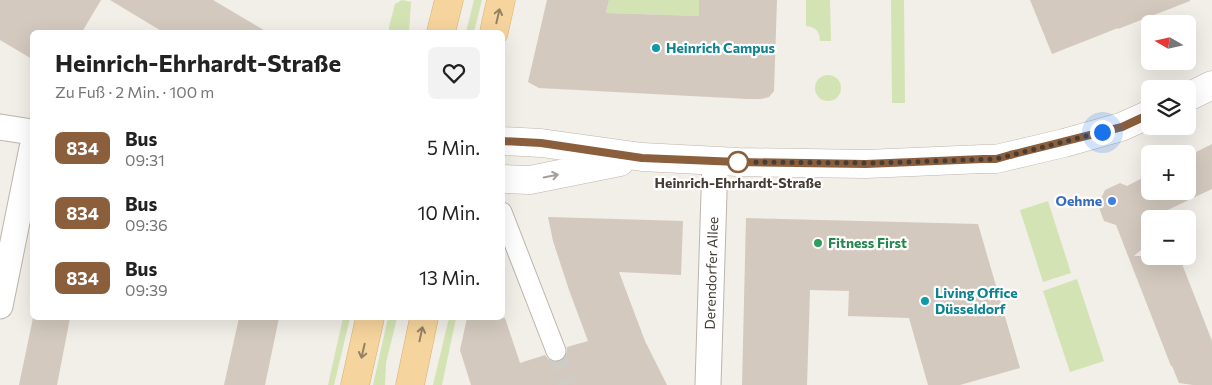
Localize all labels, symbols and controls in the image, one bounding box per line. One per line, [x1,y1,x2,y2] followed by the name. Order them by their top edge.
[494,9,503,25] one-way arrow
[1141,15,1196,70] north arrow
[1141,15,1196,265] map controls
[666,39,776,56] place label: Heinrich Campus
[650,42,662,54] marker: Heinrich Campus
[428,47,480,99] button: heart
[55,48,341,77] text: Heinrich-Ehrhardt-Straße
[1141,80,1196,135] button: layers
[55,82,214,101] text: Zu Fuß · 2 Min. · 100 m
[1090,120,1115,145] your location
[125,127,157,150] text: Bus
[427,136,480,159] text: 5 Min.
[66,137,99,159] text: 834
[1141,145,1196,200] button: +
[125,150,165,169] text: 09:31
[727,151,749,173] marker: Heinrich-Ehrhardt-Straße
[542,170,558,180] one-way arrow
[655,174,821,191] place label: Heinrich-Ehrhardt-Straße
[125,192,157,215] text: Bus
[1056,192,1102,209] place label: Oehme
[1106,195,1118,207] marker: Oehme
[417,201,480,224] text: 10 Min.
[66,202,99,224] text: 834
[1141,210,1196,265] button: −
[125,215,168,234] text: 09:36
[701,216,721,330] street label: Derendorfer Allee
[828,234,907,251] place label: Fitness First
[812,237,824,249] marker: Fitness First
[125,257,157,280] text: Bus
[419,266,480,289] text: 13 Min.
[66,267,99,289] text: 834
[125,280,168,299] text: 09:39
[935,284,1018,317] place label: Living Office Düsseldorf
[919,295,931,307] marker: Living Office Düsseldorf
[417,327,426,343] one-way arrow
[358,343,367,359] one-way arrow

